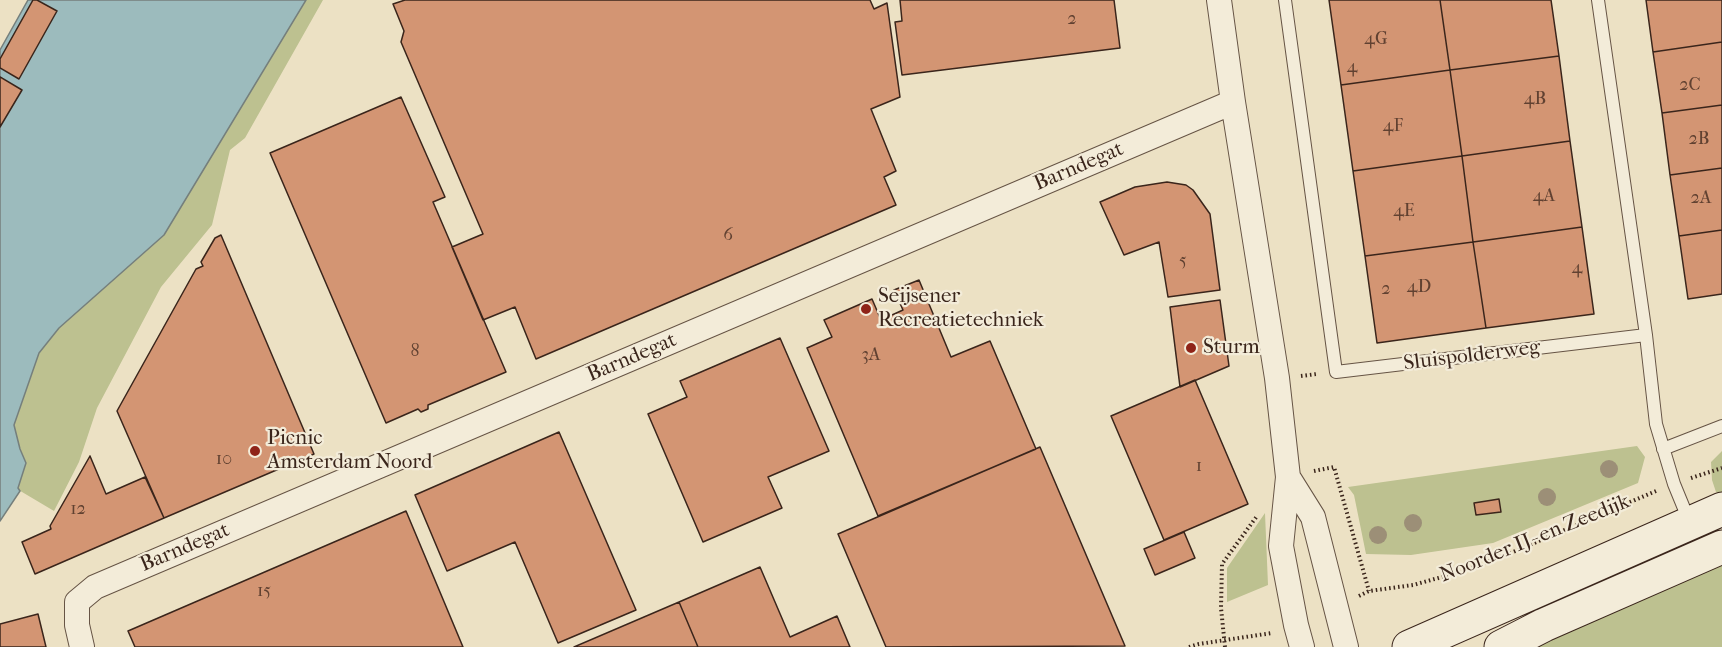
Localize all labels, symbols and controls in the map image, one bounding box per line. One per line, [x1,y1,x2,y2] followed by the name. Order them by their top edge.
[1067,9,1077,31] house number: 2
[1364,29,1388,51] house number: 4G
[1347,57,1357,79] house number: 4
[1679,75,1701,97] house number: 2C
[1524,89,1546,111] house number: 4B
[1383,116,1403,138] house number: 4F
[1689,129,1709,151] house number: 2B
[1031,137,1127,197] street label: Barndegat
[1533,186,1555,208] house number: 4A
[1691,188,1711,210] house number: 2A
[1393,201,1415,223] house number: 4E
[723,225,733,247] house number: 6
[1179,251,1187,273] house number: 5
[1572,258,1582,280] house number: 4
[1407,277,1431,299] house number: 4D
[1381,279,1391,301] house number: 2
[878,284,1044,334] place label: Seijsener Recreatietechniek
[859,302,873,316] marker: Seijsener Recreatietechniek
[584,328,680,388] street label: Barndegat
[1203,335,1260,361] place label: Sturm
[1402,335,1542,377] street label: Sluispolderweg
[410,341,420,363] house number: 8
[1184,341,1198,355] marker: Sturm
[861,345,881,367] house number: 3A
[267,426,432,476] place label: Picnic Amsterdam Noord
[248,444,262,458] marker: Picnic Amsterdam Noord
[216,449,232,471] house number: 10
[1196,456,1202,478] house number: 1
[1436,489,1634,589] street label: Noorder IJ- en Zeedijk
[70,499,86,521] house number: 12
[137,518,233,578] street label: Barndegat
[257,581,271,603] house number: 15

